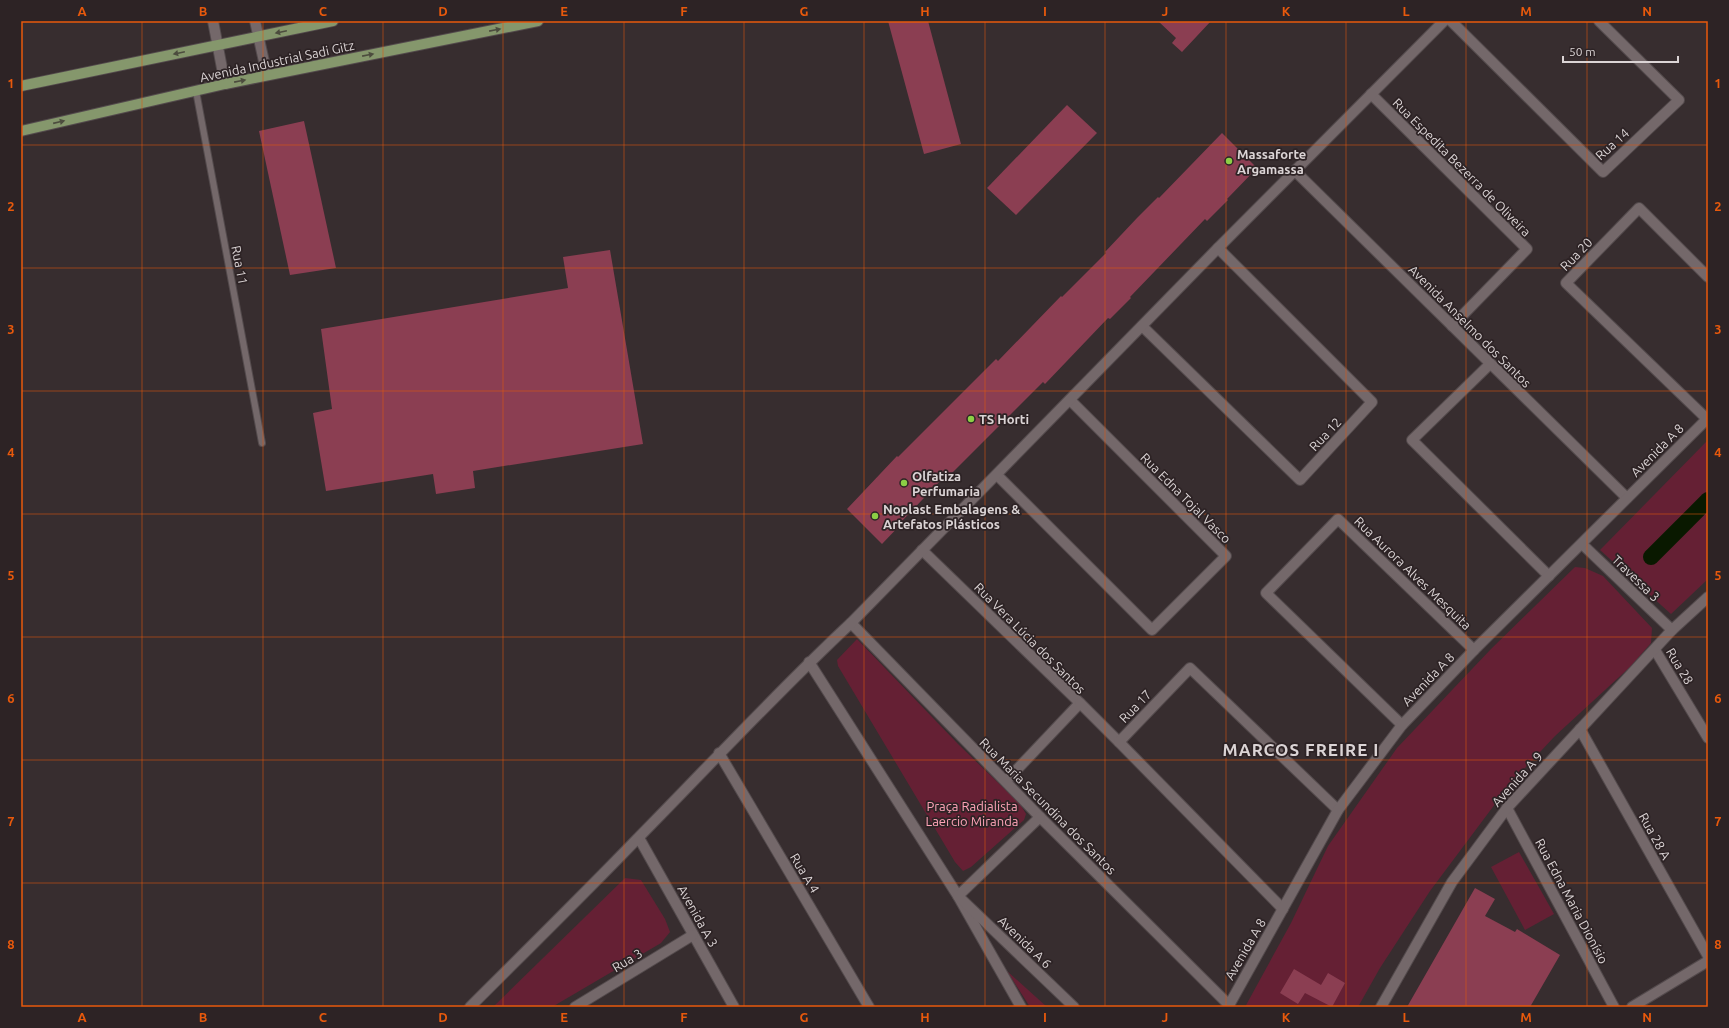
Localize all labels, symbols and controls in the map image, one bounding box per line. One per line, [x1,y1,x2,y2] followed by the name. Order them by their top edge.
[77,4,87,18] text: A
[199,4,208,18] text: B
[319,4,328,18] text: C
[438,4,448,18] text: D
[560,4,568,18] text: E
[680,4,688,18] text: F
[800,4,809,18] text: G
[920,4,930,18] text: H
[1043,4,1047,18] text: I
[1162,4,1168,18] text: J
[1282,4,1291,18] text: K
[1402,4,1410,18] text: L
[1520,4,1532,18] text: M
[1642,4,1652,18] text: N
[489,26,501,32] one-way arrow
[275,30,287,36] one-way arrow
[199,38,355,84] street label: Avenida Industrial Sadi Gitz
[1563,38,1678,64] scale bar
[1569,45,1596,58] text: 50 m
[173,50,185,56] one-way arrow
[362,52,374,58] one-way arrow
[7,76,15,90] text: 1
[1714,76,1722,90] text: 1
[234,77,246,83] one-way arrow
[1390,95,1534,239] street label: Rua Espedita Bezerra de Oliveira
[53,119,65,125] one-way arrow
[1593,125,1631,163] street label: Rua 14
[1237,147,1306,176] place label: Massaforte Argamassa
[1224,156,1234,166] marker: Massaforte Argamassa
[7,199,15,213] text: 2
[1714,199,1722,213] text: 2
[1557,235,1595,273] street label: Rua 20
[229,244,251,286] street label: Rua 11
[1406,262,1534,390] street label: Avenida Anselmo dos Santos
[7,322,15,336] text: 3
[1714,322,1722,336] text: 3
[979,412,1029,426] place label: TS Horti
[966,414,976,424] marker: TS Horti
[1306,415,1344,453] street label: Rua 12
[1628,421,1686,479] street label: Avenida A 8
[7,445,15,459] text: 4
[1714,445,1722,459] text: 4
[1138,450,1234,546] street label: Rua Edna Tojal Vasco
[912,469,980,498] place label: Olfatiza Perfumaria
[899,478,909,488] marker: Olfatiza Perfumaria
[883,502,1020,531] place label: Noplast Embalagens & Artefatos Plásticos
[870,511,880,521] marker: Noplast Embalagens & Artefatos Plásticos
[1352,514,1474,632] street label: Rua Aurora Alves Mesquita
[1610,552,1662,604] street label: Travessa 3
[7,568,15,582] text: 5
[1714,568,1722,582] text: 5
[972,580,1088,696] street label: Rua Vera Lúcia dos Santos
[1664,645,1696,687] street label: Rua 28
[1399,650,1457,708] street label: Avenida A 8
[1116,687,1154,725] street label: Rua 17
[7,691,15,705] text: 6
[1714,691,1722,705] text: 6
[977,735,1119,877] street label: Rua Maria Secundina dos Santos
[1223,740,1379,759] district label: MARCOS FREIRE I
[1489,749,1545,809] street label: Avenida A 9
[926,799,1018,828] park label: Praça Radialista Laercio Miranda
[1636,810,1674,862] street label: Rua 28 A
[7,814,15,828] text: 7
[1714,814,1722,828] text: 7
[1533,836,1611,966] street label: Rua Edna Maria Dionísio
[788,851,822,895] street label: Rua A 4
[675,883,721,949] street label: Avenida A 3
[996,913,1054,971] street label: Avenida A 6
[1222,916,1268,982] street label: Avenida A 8
[7,937,15,951] text: 8
[1714,937,1722,951] text: 8
[609,946,645,974] street label: Rua 3
[77,1010,87,1024] text: A
[199,1010,208,1024] text: B
[319,1010,328,1024] text: C
[438,1010,448,1024] text: D
[560,1010,568,1024] text: E
[680,1010,688,1024] text: F
[800,1010,809,1024] text: G
[920,1010,930,1024] text: H
[1043,1010,1047,1024] text: I
[1162,1010,1168,1024] text: J
[1282,1010,1291,1024] text: K
[1402,1010,1410,1024] text: L
[1520,1010,1532,1024] text: M
[1642,1010,1652,1024] text: N

